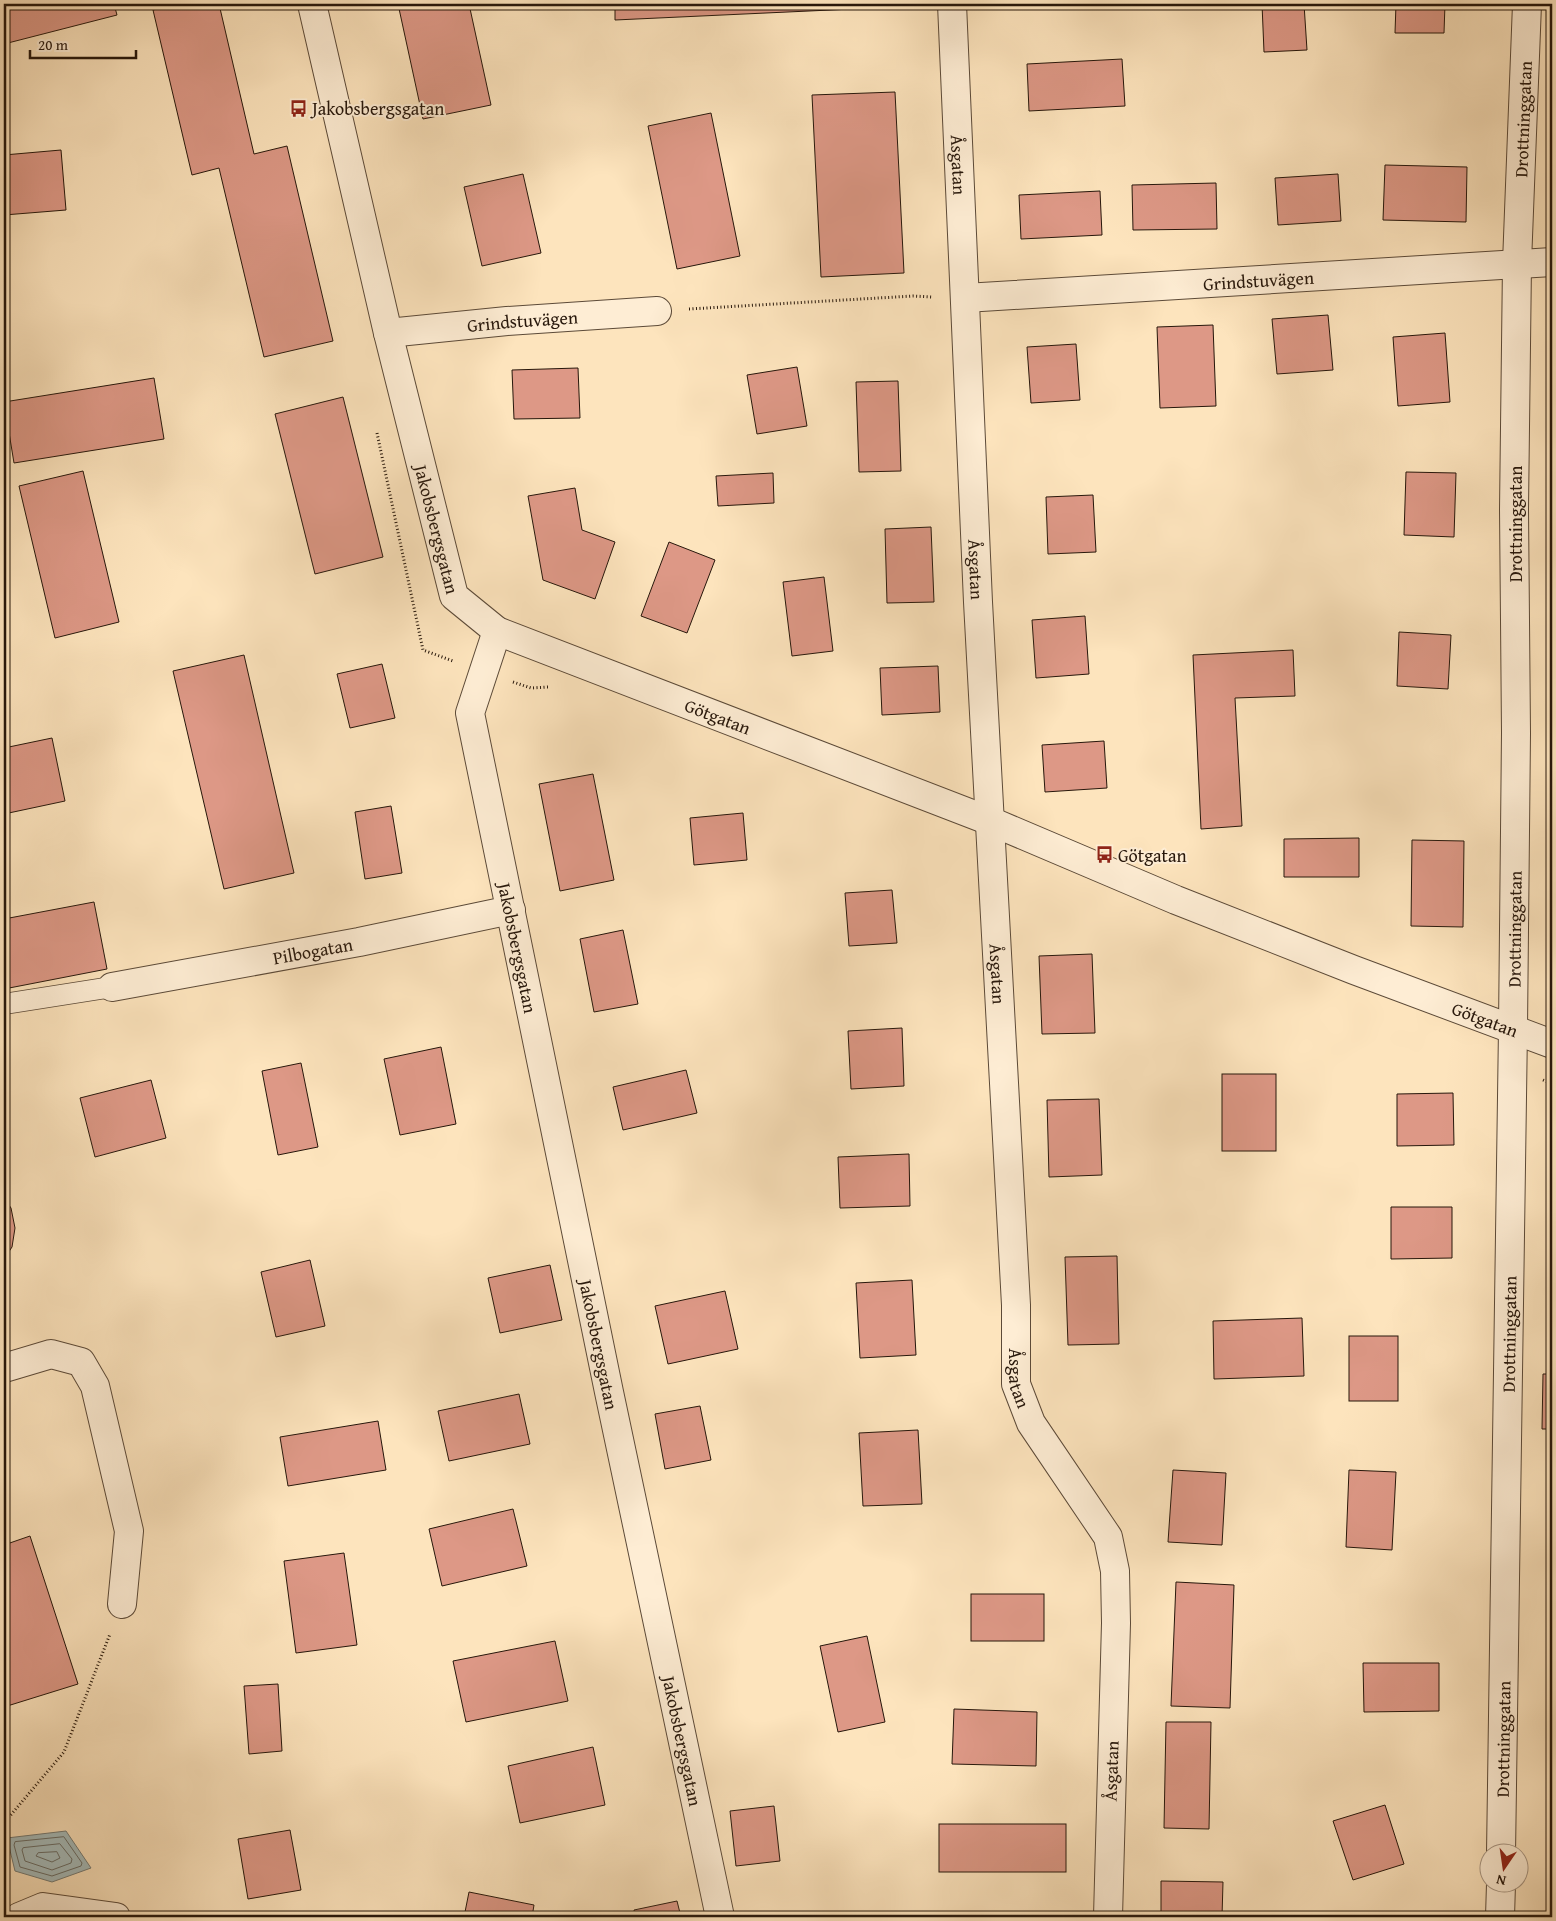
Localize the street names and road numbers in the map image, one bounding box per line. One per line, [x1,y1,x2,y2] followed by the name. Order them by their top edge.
[1507,60,1538,178] street label: Drottninggatan
[944,134,974,196] street label: Åsgatan
[1202,263,1315,297] street label: Grindstuvägen
[466,303,579,338] street label: Grindstuvägen
[408,460,466,597] street label: Jakobsbergsgatan
[1502,466,1529,582] street label: Drottninggatan
[962,539,991,600] street label: Åsgatan
[681,691,755,741] street label: Götgatan
[1500,871,1528,988] street label: Drottninggatan
[491,878,545,1015] street label: Jakobsbergsgatan
[271,930,355,971] street label: Pilbogatan
[983,943,1013,1005] street label: Åsgatan
[1448,994,1522,1044] street label: Götgatan
[572,1275,626,1412] street label: Jakobsbergsgatan
[1494,1276,1523,1393] street label: Drottninggatan
[1003,1348,1037,1412] street label: Åsgatan
[655,1671,710,1808] street label: Jakobsbergsgatan
[1488,1680,1517,1798] street label: Drottninggatan
[1096,1740,1126,1802] street label: Åsgatan

